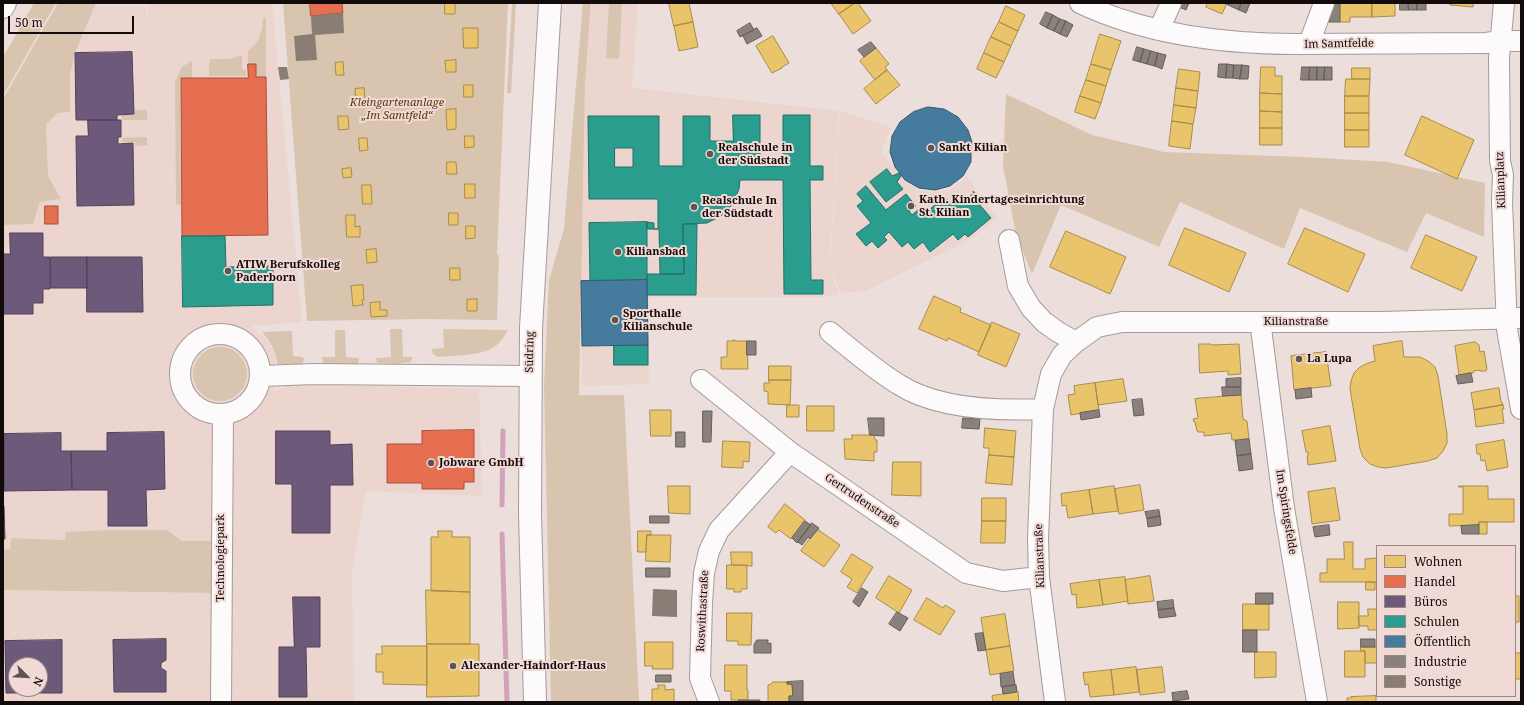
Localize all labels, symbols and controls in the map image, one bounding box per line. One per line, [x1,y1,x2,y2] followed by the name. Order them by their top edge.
[10,8,136,34] scale bar
[15,14,43,31] text: 50 m
[1304,37,1374,51] street label: Im Samtfelde
[350,96,444,122] park label: Kleingartenanlage „Im Samtfeld“
[718,141,793,167] place label: Realschule in der Südstadt
[939,141,1007,155] place label: Sankt Kilian
[926,143,936,153] marker: Sankt Kilian
[705,149,715,159] marker: Realschule in der Südstadt
[1493,151,1509,209] street label: Kilianplatz
[919,193,1084,219] place label: Kath. Kindertageseinrichtung St. Kilian
[702,194,777,220] place label: Realschule In der Südstadt
[906,201,916,211] marker: Kath. Kindertageseinrichtung St. Kilian
[689,202,699,212] marker: Realschule In der Südstadt
[626,245,686,259] place label: Kiliansbad
[613,247,623,257] marker: Kiliansbad
[236,258,340,284] place label: ATIW Berufskolleg Paderborn
[223,266,233,276] marker: ATIW Berufskolleg Paderborn
[623,307,693,333] place label: Sporthalle Kilianschule
[610,315,620,325] marker: Sporthalle Kilianschule
[1264,315,1328,329] street label: Kilianstraße
[523,331,537,373] street label: Südring
[1307,352,1352,366] place label: La Lupa
[1294,354,1304,364] marker: La Lupa
[439,456,524,470] place label: Jobware GmbH
[426,458,436,468] marker: Jobware GmbH
[1273,468,1299,556] street label: Im Spiringsfelde
[822,471,902,531] street label: Gertrudenstraße
[214,514,228,602] street label: Technologiepark
[1032,524,1048,588] street label: Kilianstraße
[1376,545,1516,697] legend
[1414,553,1462,570] text: Wohnen
[694,570,712,652] street label: Roswithastraße
[1414,573,1456,590] text: Handel
[1414,593,1447,610] text: Büros
[1414,613,1460,630] text: Schulen
[1414,633,1471,650] text: Öffentlich
[1414,653,1467,670] text: Industrie
[8,657,48,697] north arrow
[461,659,606,673] place label: Alexander-Haindorf-Haus
[448,661,458,671] marker: Alexander-Haindorf-Haus
[1414,673,1462,690] text: Sonstige
[30,675,47,689] text: N

